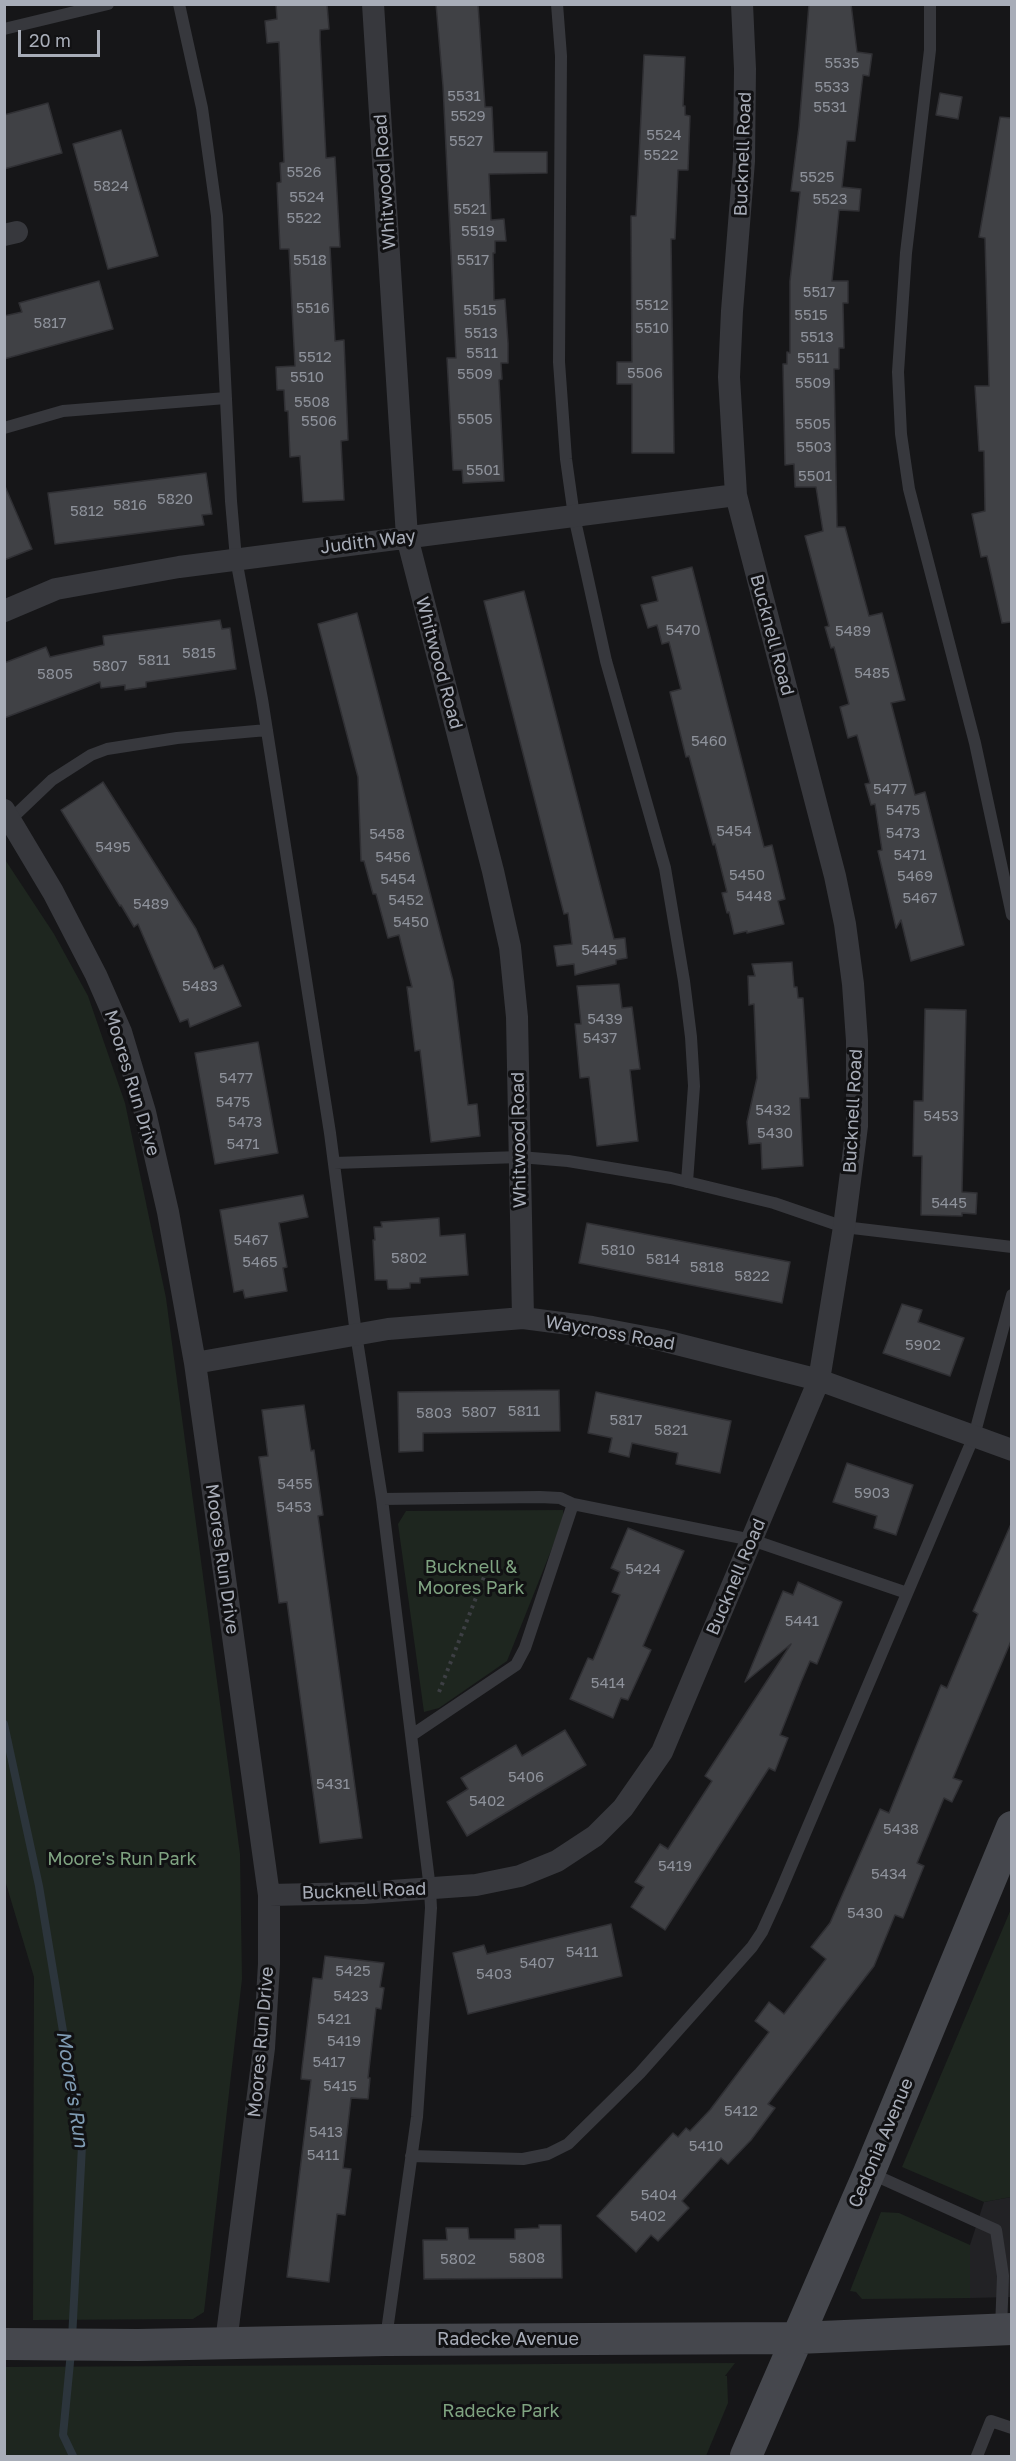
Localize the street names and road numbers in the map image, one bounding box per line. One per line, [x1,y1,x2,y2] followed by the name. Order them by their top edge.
[730,91,756,217] street label: Bucknell Road
[369,113,401,251] street label: Whitwood Road
[319,525,417,559] street label: Judith Way
[745,572,799,698] street label: Bucknell Road
[411,594,467,732] street label: Whitwood Road
[100,1007,164,1159] street label: Moores Run Drive
[839,1048,867,1174] street label: Bucknell Road
[507,1072,531,1208] street label: Whitwood Road
[544,1311,676,1355] street label: Waycross Road
[201,1483,243,1635] street label: Moores Run Drive
[702,1515,770,1639] street label: Bucknell Road
[301,1878,427,1904] street label: Bucknell Road
[244,1966,278,2118] street label: Moores Run Drive
[844,2075,918,2211] street label: Cedonia Avenue
[437,2328,579,2350] street label: Radecke Avenue

